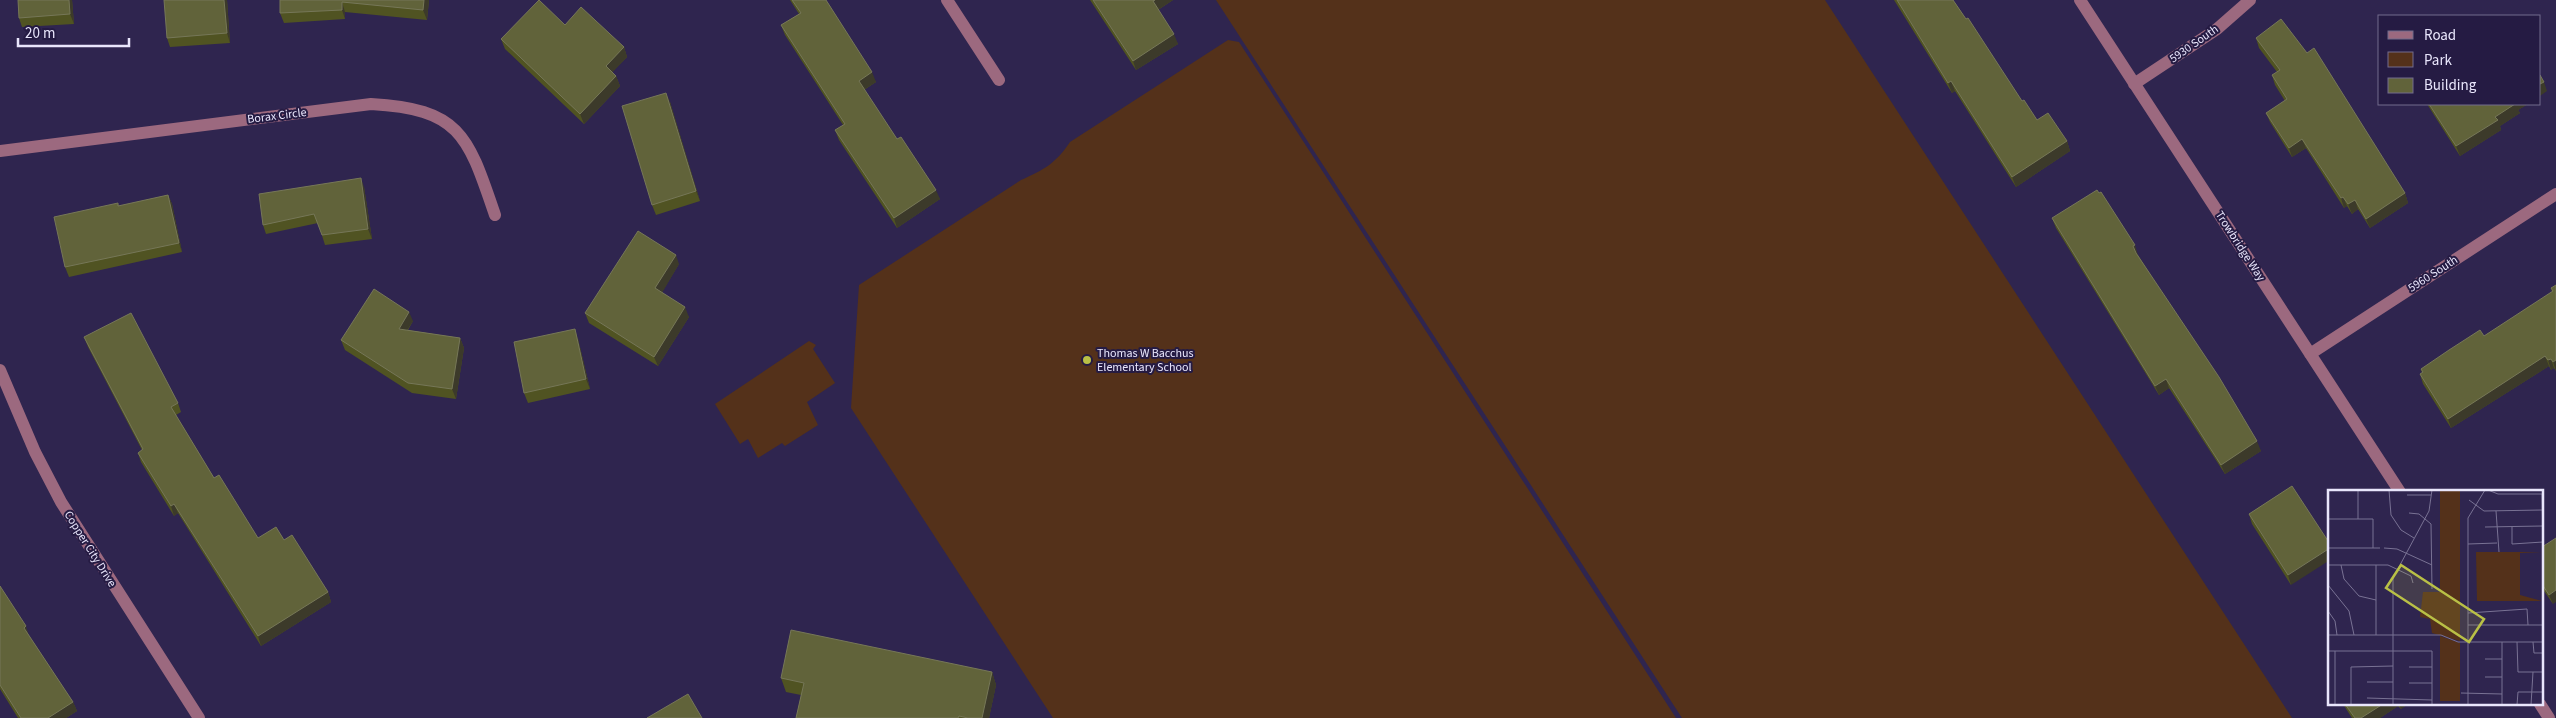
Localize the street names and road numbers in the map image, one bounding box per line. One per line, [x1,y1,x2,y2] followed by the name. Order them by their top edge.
[2166,21,2222,67] street label: 5930 South
[246,104,308,128] street label: Borax Circle
[2211,208,2269,285] street label: Trowbridge Way
[2405,252,2461,296] street label: 5960 South
[60,508,120,590] street label: Copper City Drive

